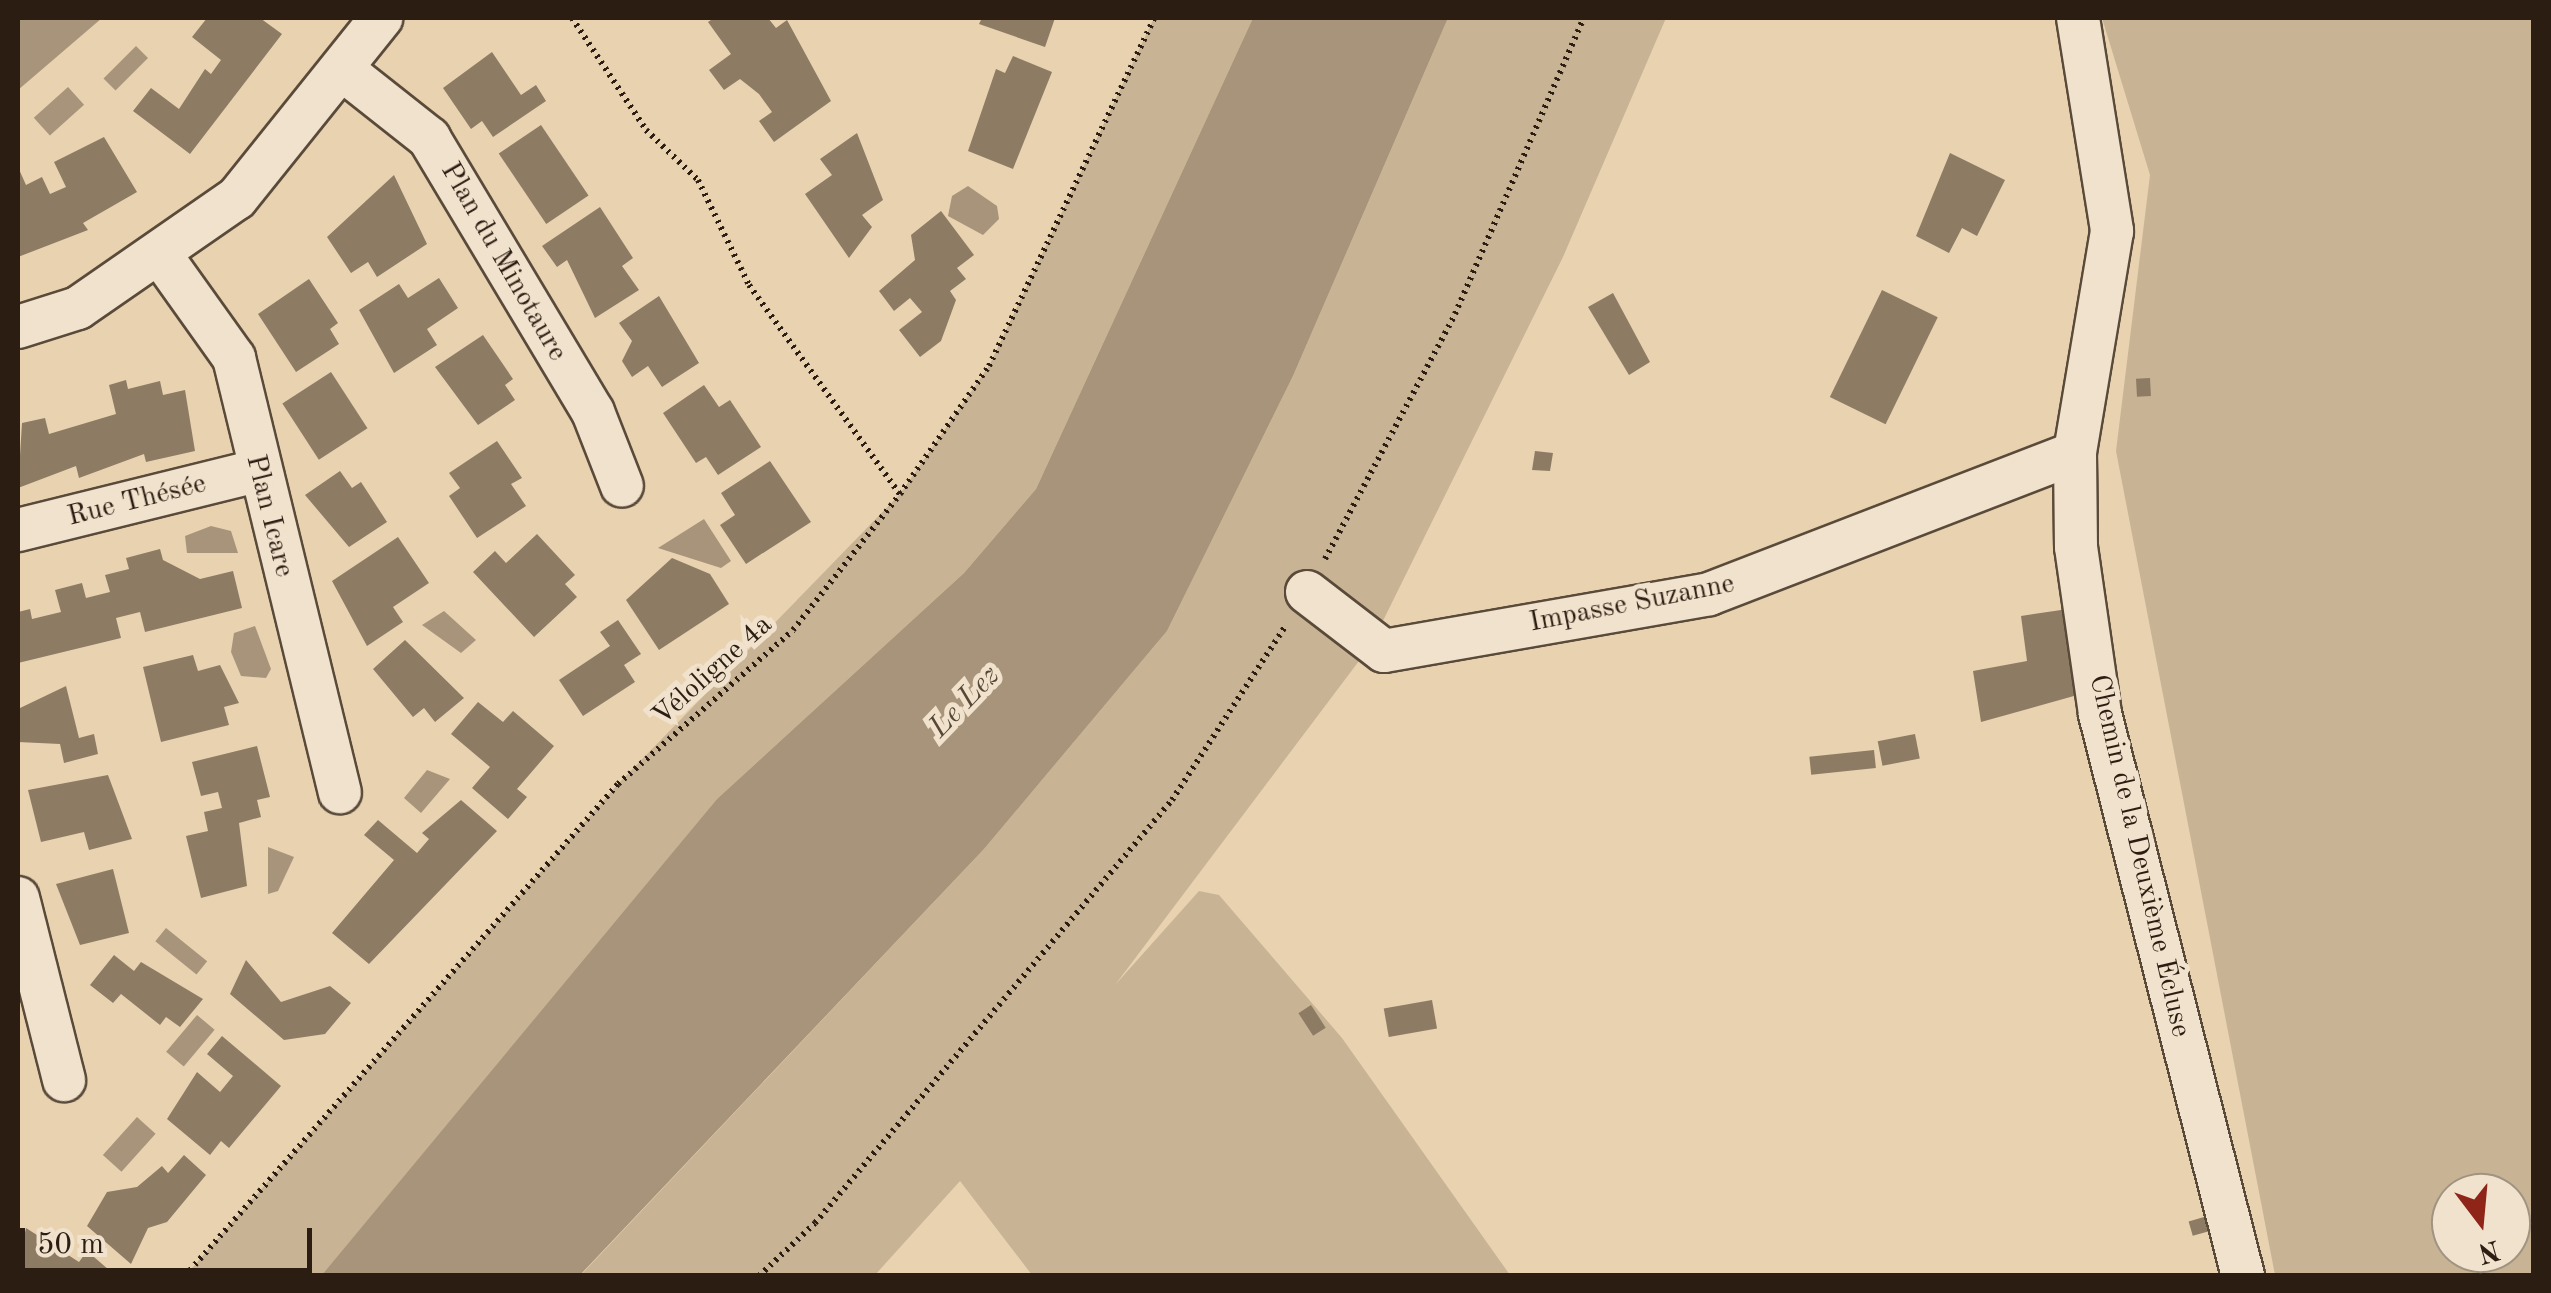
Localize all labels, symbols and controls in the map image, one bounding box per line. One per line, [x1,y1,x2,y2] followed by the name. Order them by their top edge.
[433,157,573,367] street label: Plan du Minotaure
[238,451,300,581] street label: Plan Icare
[64,468,210,534] street label: Rue Thésée
[1527,568,1737,640] street label: Impasse Suzanne
[646,609,780,733] street label: Véloligne 4a
[922,658,1008,746] water label: Le Lez
[2081,672,2197,1040] street label: Chemin de la Deuxième Écluse
[2431,1173,2531,1273] north arrow
[25,1208,318,1270] scale bar
[37,1230,104,1260] text: 50 m
[2475,1234,2503,1266] text: N

